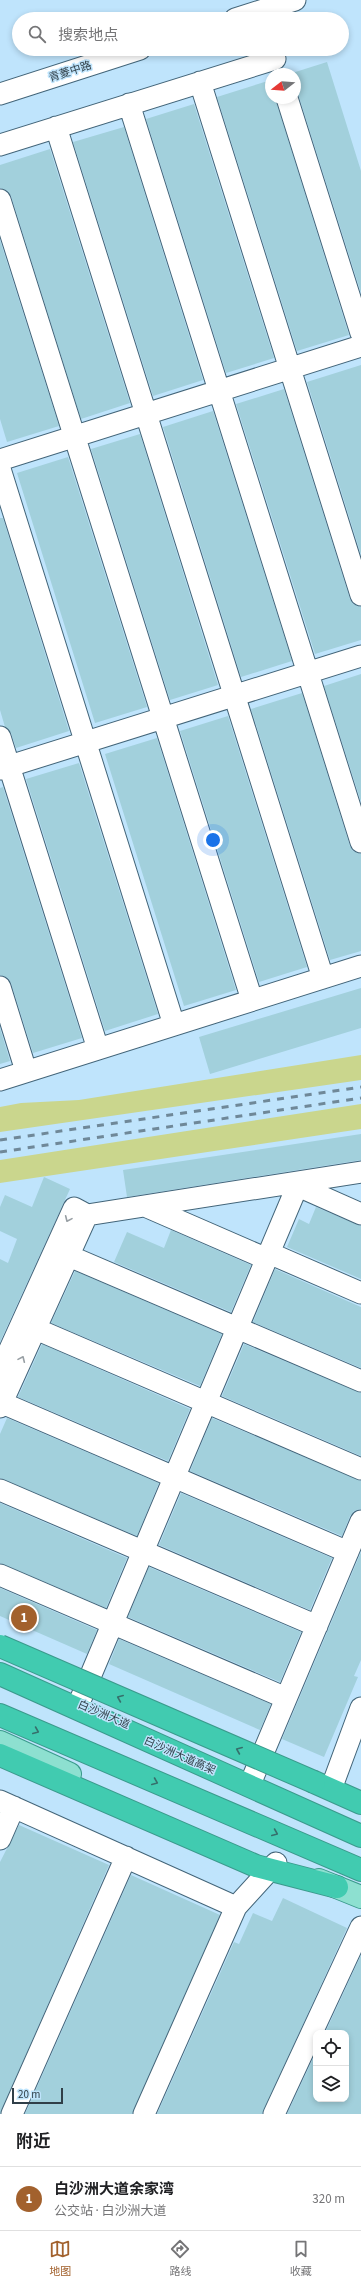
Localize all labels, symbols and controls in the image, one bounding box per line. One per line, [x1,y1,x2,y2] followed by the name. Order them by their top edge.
[12,12,349,56] search box
[26,23,48,45] icon: search
[58,25,118,46] text: 搜索地点
[47,58,93,85] street label: 青菱中路
[265,68,301,104] north arrow
[203,830,223,850] your location
[65,1216,73,1223] one-way arrow
[17,1355,25,1363] one-way arrow
[11,1603,37,1633] pin: 1
[117,1695,124,1703] one-way arrow
[76,1697,132,1732] street label: 白沙洲大道
[31,1726,39,1734] one-way arrow
[142,1733,218,1778] street label: 白沙洲大道高架
[236,1746,243,1754] one-way arrow
[151,1777,159,1785] one-way arrow
[270,1828,278,1836] one-way arrow
[313,2030,349,2102] map controls
[313,2030,349,2066] button: locate
[313,2066,349,2102] button: layers
[12,2086,63,2105] scale bar
[18,2087,40,2102] text: 20 m
[16,2130,50,2154] text: 附近
[54,2179,174,2200] text: 白沙洲大道余家湾
[26,2190,32,2208] text: 1
[312,2190,345,2208] text: 320 m
[54,2202,166,2220] text: 公交站 · 白沙洲大道
[49,2238,71,2279] tab: 地图
[169,2238,191,2279] tab: 路线
[290,2238,312,2279] tab: 收藏

